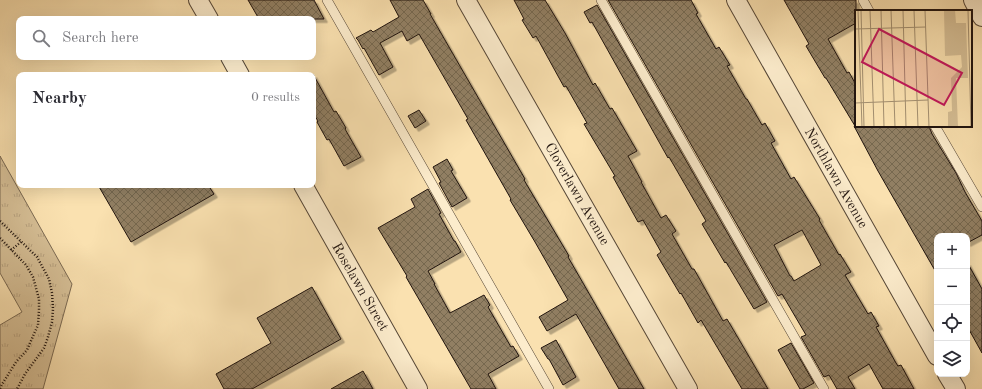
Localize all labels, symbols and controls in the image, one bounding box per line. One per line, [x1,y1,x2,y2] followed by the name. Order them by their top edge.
[855,10,972,127] inset map
[16,16,316,60] search box
[30,27,52,49] icon: search
[62,31,139,46] text: Search here
[32,90,87,107] text: Nearby
[251,91,300,104] text: 0 results
[802,126,870,230] street label: Northlawn Avenue
[542,140,612,248] street label: Cloverlawn Avenue
[934,233,970,377] map controls
[934,233,970,269] button: +
[329,241,391,334] street label: Roselawn Street
[934,269,970,305] button: −
[934,305,970,341] button: locate
[934,341,970,377] button: layers

